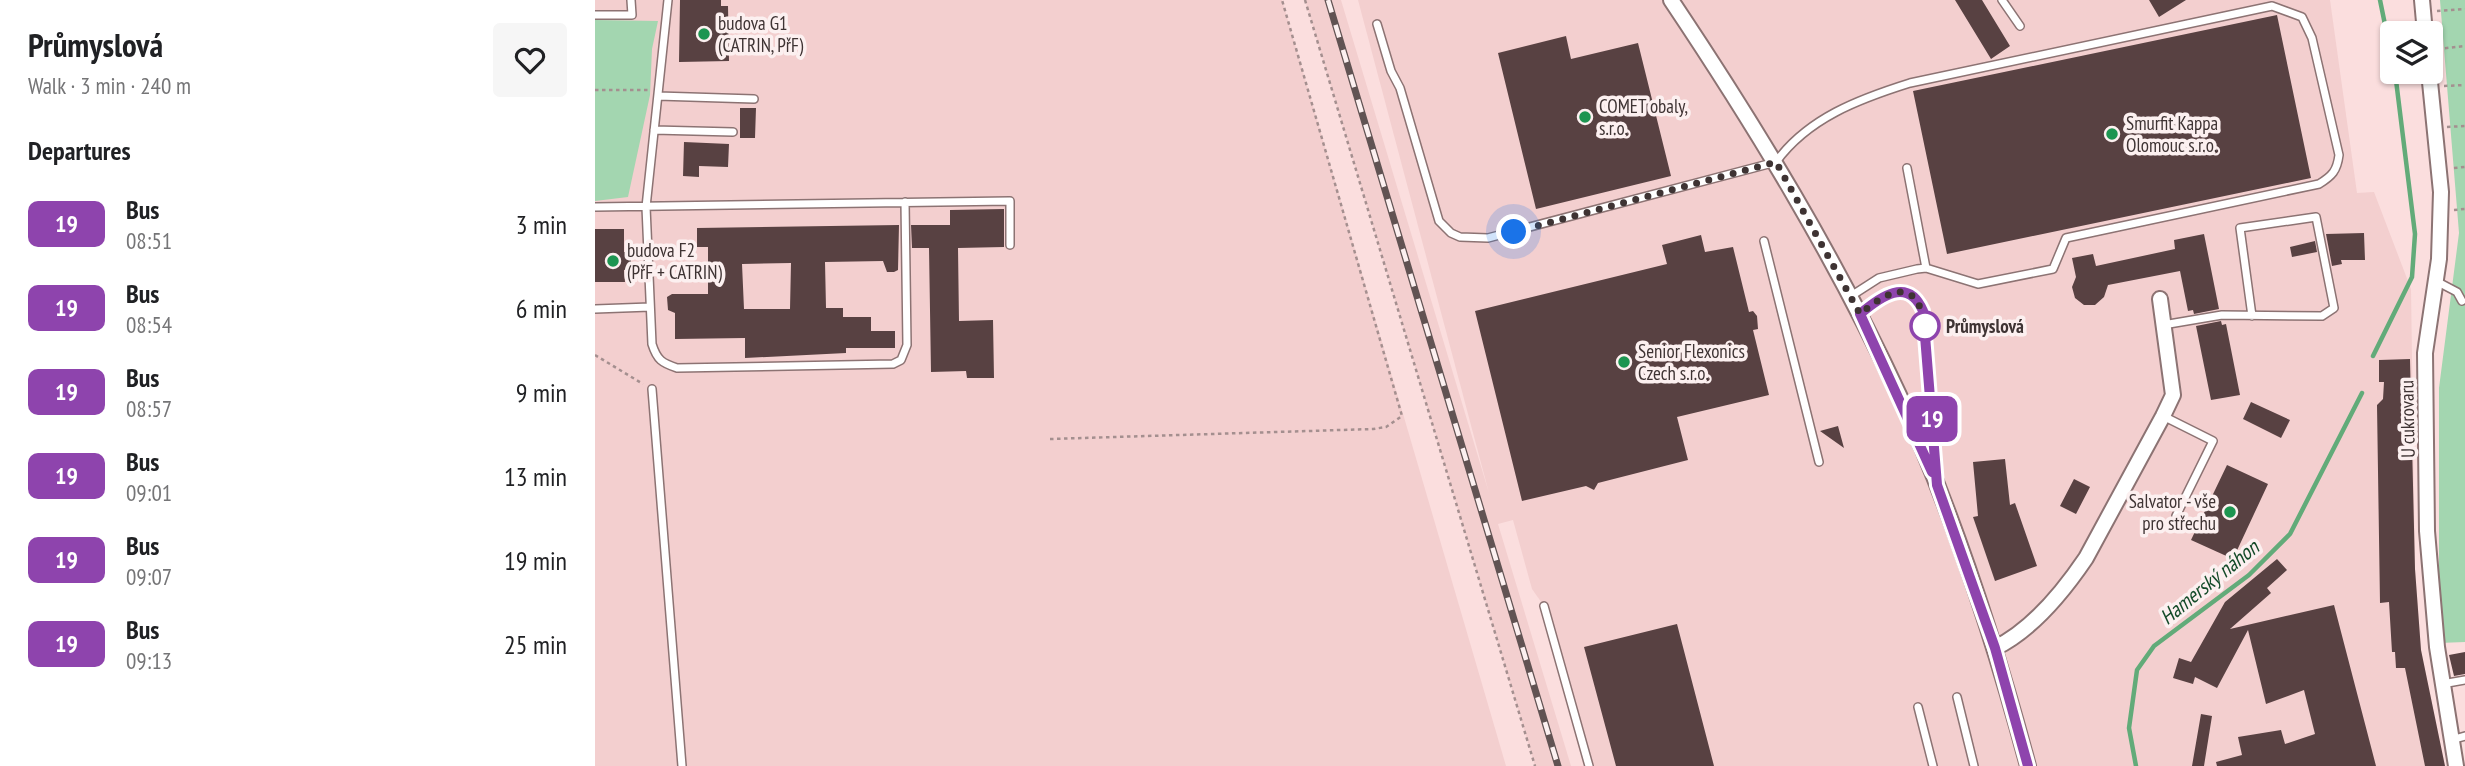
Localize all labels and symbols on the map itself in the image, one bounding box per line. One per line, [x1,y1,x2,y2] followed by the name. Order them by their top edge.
[718,11,804,57] place label: budova G1 (CATRIN, PřF)
[696,26,712,42] marker: budova G1 (CATRIN, PřF)
[1599,94,1688,140] place label: COMET obaly, s.r.o.
[1577,109,1593,125] marker: COMET obaly, s.r.o.
[2126,111,2218,157] place label: Smurfit Kappa Olomouc s.r.o.
[2104,126,2120,142] marker: Smurfit Kappa Olomouc s.r.o.
[1496,214,1531,249] your location
[627,238,722,284] place label: budova F2 (PřF + CATRIN)
[605,253,621,269] marker: budova F2 (PřF + CATRIN)
[1910,311,1940,341] marker: Průmyslová
[1946,314,2024,338] place label: Průmyslová
[1638,339,1745,385] place label: Senior Flexonics Czech s.r.o.
[1616,354,1632,370] marker: Senior Flexonics Czech s.r.o.
[2394,380,2420,458] street label: U cukrovaru
[1901,396,1963,442] line badge: 19
[2129,489,2216,535] place label: Salvator - vše pro střechu
[2222,504,2238,520] marker: Salvator - vše pro střechu
[2154,533,2265,630] water label: Hamerský náhon

